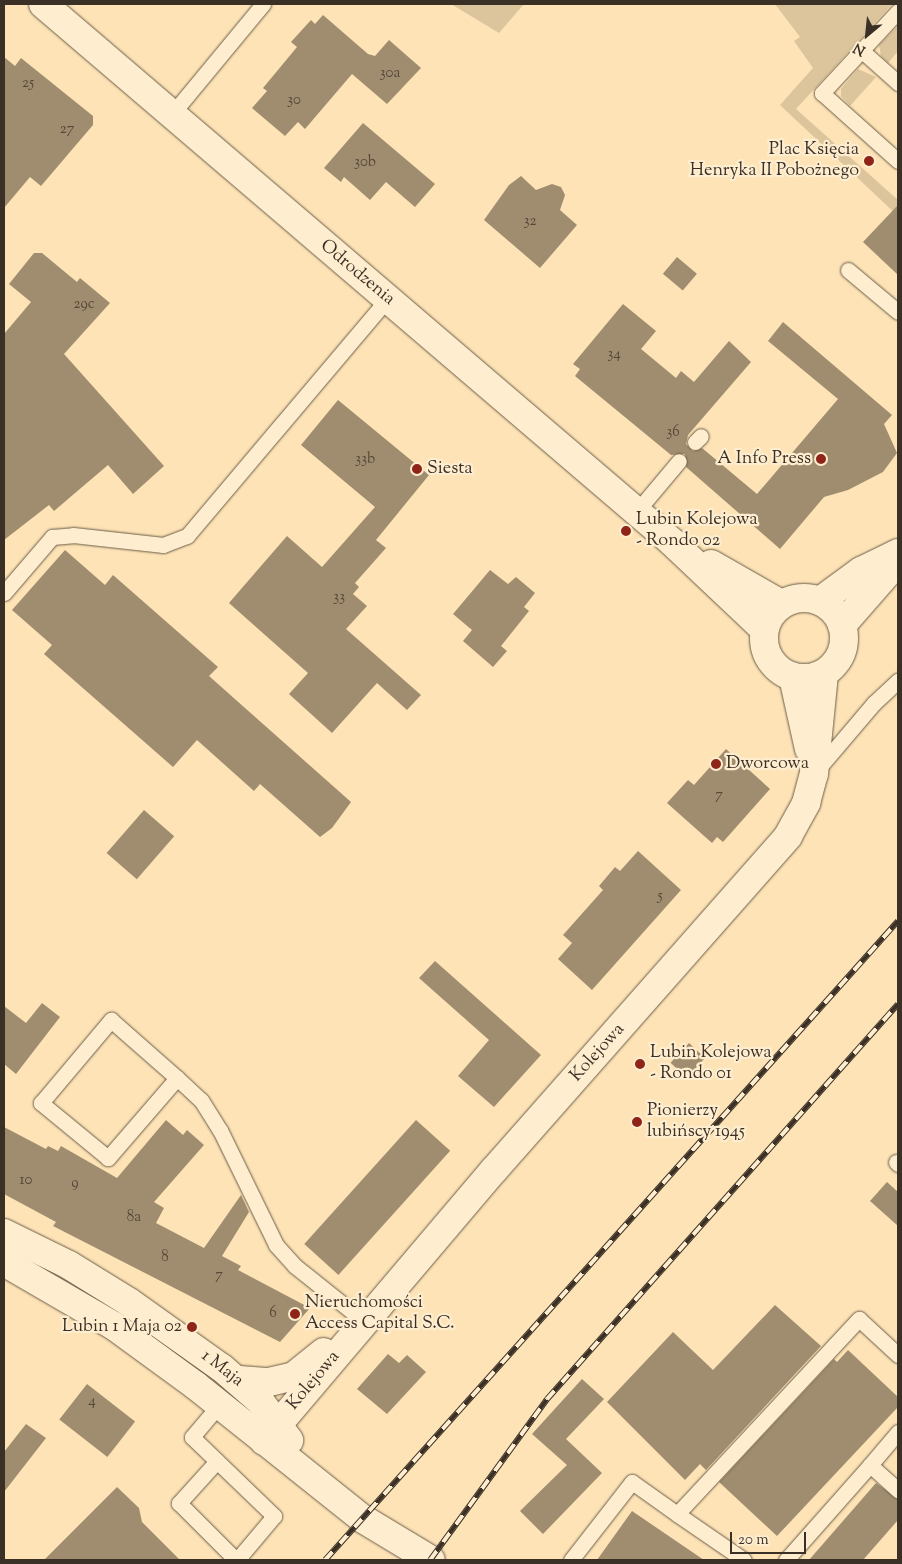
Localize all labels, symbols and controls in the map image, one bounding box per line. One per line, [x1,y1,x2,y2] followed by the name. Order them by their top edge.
[842,10,892,60] north arrow
[850,37,870,60] text: N
[380,65,400,83] house number: 30a
[22,75,34,93] house number: 25
[287,92,301,110] house number: 30
[60,121,74,139] house number: 27
[690,140,859,182] place label: Plac Księcia Henryka II Pobożnego
[354,154,376,172] house number: 30b
[863,155,875,167] marker: Plac Księcia Henryka II Pobożnego
[523,213,537,231] house number: 32
[315,235,399,311] street label: Odrodzenia
[73,296,95,314] house number: 29c
[607,346,621,364] house number: 34
[666,424,680,442] house number: 36
[717,448,811,470] place label: A Info Press
[355,451,375,469] house number: 33b
[815,453,827,465] marker: A Info Press
[427,458,473,480] place label: Siesta
[411,463,423,475] marker: Siesta
[636,510,758,552] place label: Lubin Kolejowa - Rondo 02
[620,525,632,537] marker: Lubin Kolejowa - Rondo 02
[333,589,345,607] house number: 33
[726,753,809,775] place label: Dworcowa
[710,758,722,770] marker: Dworcowa
[715,787,723,805] house number: 7
[657,888,663,906] house number: 5
[566,1019,630,1087] street label: Kolejowa
[650,1043,772,1086] place label: Lubin Kolejowa - Rondo 01
[634,1058,646,1070] marker: Lubin Kolejowa - Rondo 01
[647,1101,745,1144] place label: Pionierzy lubińscy 1945
[631,1116,643,1128] marker: Pionierzy lubińscy 1945
[20,1172,32,1190] house number: 10
[71,1175,79,1193] house number: 9
[127,1209,141,1227] house number: 8a
[161,1249,169,1267] house number: 8
[215,1267,223,1285] house number: 7
[305,1293,455,1336] place label: Nieruchomości Access Capital S.C.
[269,1305,277,1323] house number: 6
[289,1308,301,1320] marker: Nieruchomości Access Capital S.C.
[62,1316,182,1338] place label: Lubin 1 Maja 02
[186,1321,198,1333] marker: Lubin 1 Maja 02
[196,1346,248,1392] street label: 1 Maja
[283,1347,345,1415] street label: Kolejowa
[88,1393,96,1411] house number: 4
[732,1522,808,1554] scale bar
[738,1530,769,1551] text: 20 m

